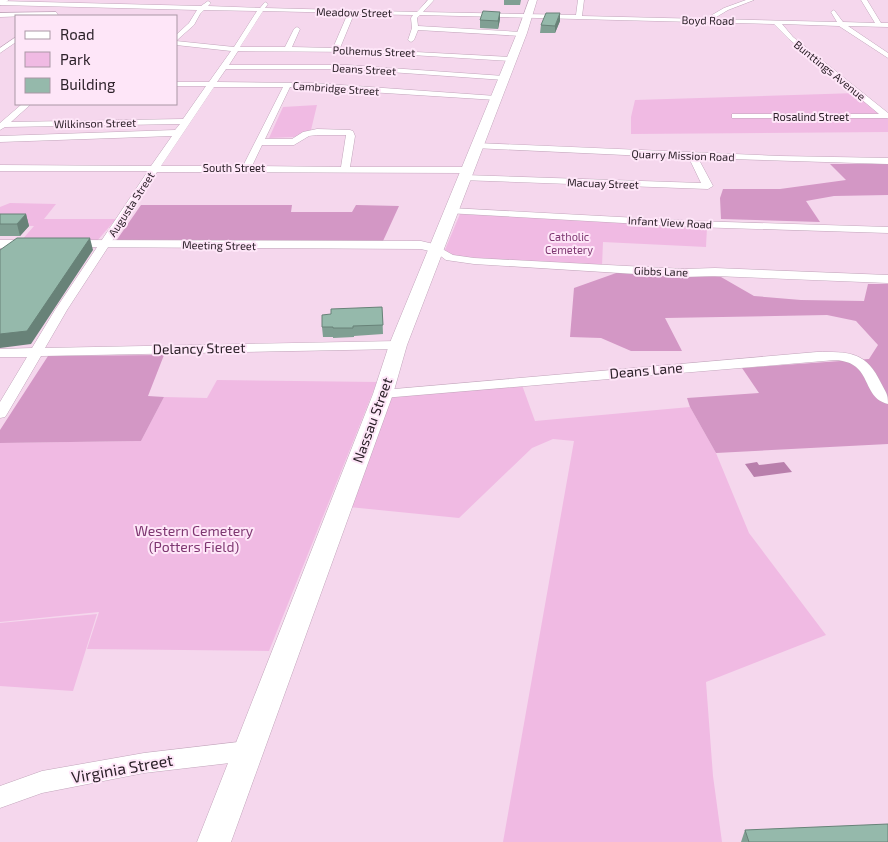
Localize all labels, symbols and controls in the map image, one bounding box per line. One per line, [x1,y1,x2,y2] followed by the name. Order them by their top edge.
[316,5,392,19] street label: Meadow Street
[681,13,735,27] street label: Boyd Road
[15,15,178,105] legend
[60,25,95,43] text: Road
[792,37,868,103] street label: Bunttings Avenue
[332,43,416,59] street label: Polhemus Street
[60,50,91,68] text: Park
[332,61,396,77] street label: Deans Street
[60,75,116,93] text: Building
[292,78,380,98] street label: Cambridge Street
[773,110,849,123] street label: Rosalind Street
[54,116,136,130] street label: Wilkinson Street
[631,147,735,164] street label: Quarry Mission Road
[203,161,265,174] street label: South Street
[105,169,157,239] street label: Augusta Street
[567,175,639,191] street label: Macuay Street
[628,213,712,231] street label: Infant View Road
[545,230,593,256] park label: Catholic Cemetery
[182,238,256,252] street label: Meeting Street
[634,264,688,278] street label: Gibbs Lane
[152,339,246,357] street label: Delancy Street
[609,358,683,382] street label: Deans Lane
[349,375,395,465] street label: Nassau Street
[135,522,254,555] park label: Western Cemetery (Potters Field)
[70,750,174,786] street label: Virginia Street

